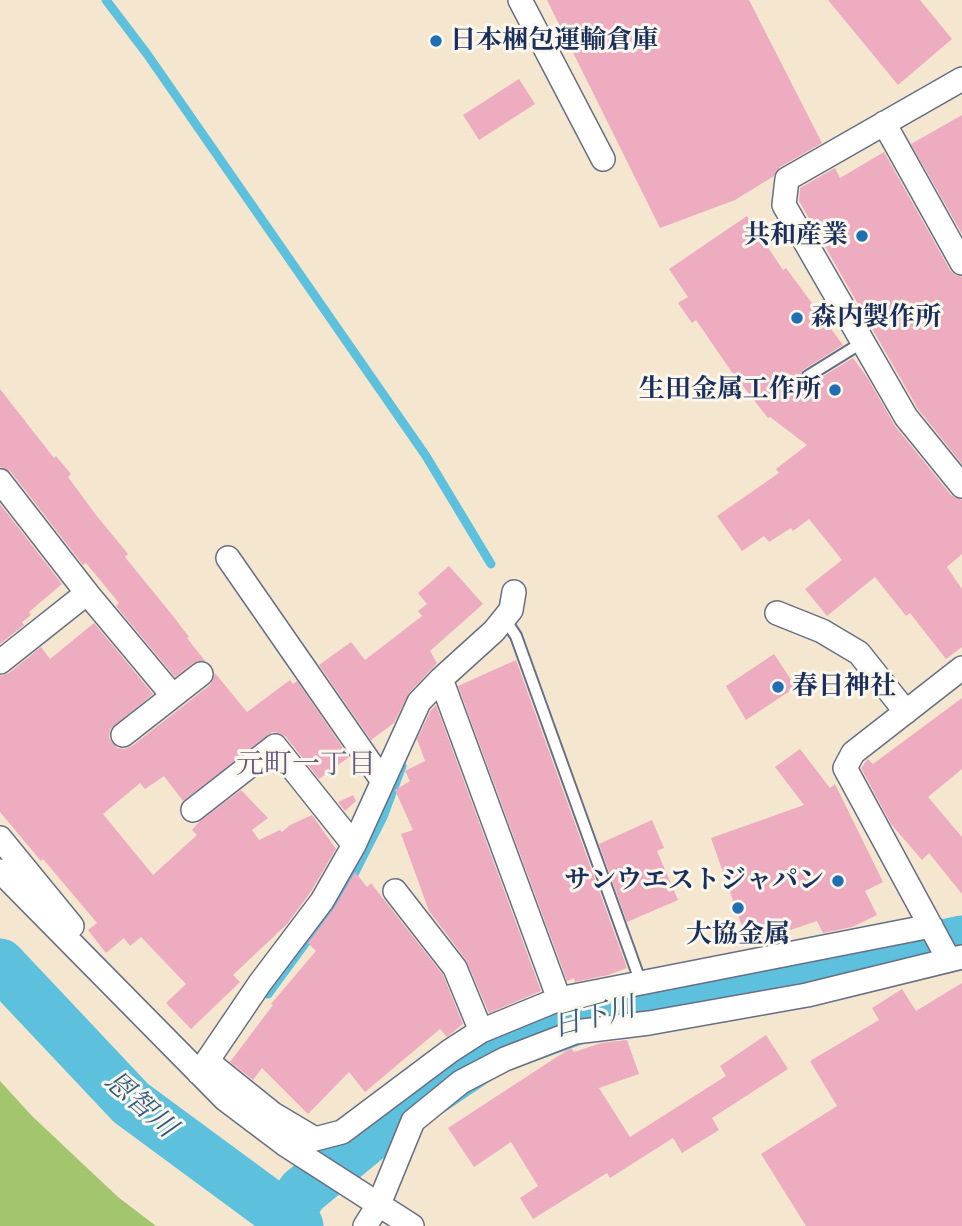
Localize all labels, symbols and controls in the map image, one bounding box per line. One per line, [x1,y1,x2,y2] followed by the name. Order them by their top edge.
[450,25,658,57] place label: 日本梱包運輸倉庫
[428,33,444,49] marker: 日本梱包運輸倉庫
[744,220,848,252] place label: 共和産業
[854,228,870,244] marker: 共和産業
[811,302,941,334] place label: 森内製作所
[789,310,805,326] marker: 森内製作所
[639,374,821,406] place label: 生田金属工作所
[827,382,843,398] marker: 生田金属工作所
[792,671,896,703] place label: 春日神社
[770,679,786,695] marker: 春日神社
[236,748,376,782] district label: 元町一丁目
[564,865,824,897] place label: サンウエストジャパン
[830,873,846,889] marker: サンウエストジャパン
[730,900,746,916] marker: 大協金属
[686,919,790,951] place label: 大協金属
[549,991,639,1045] water label: 日下川
[97,1065,183,1145] water label: 恩智川

